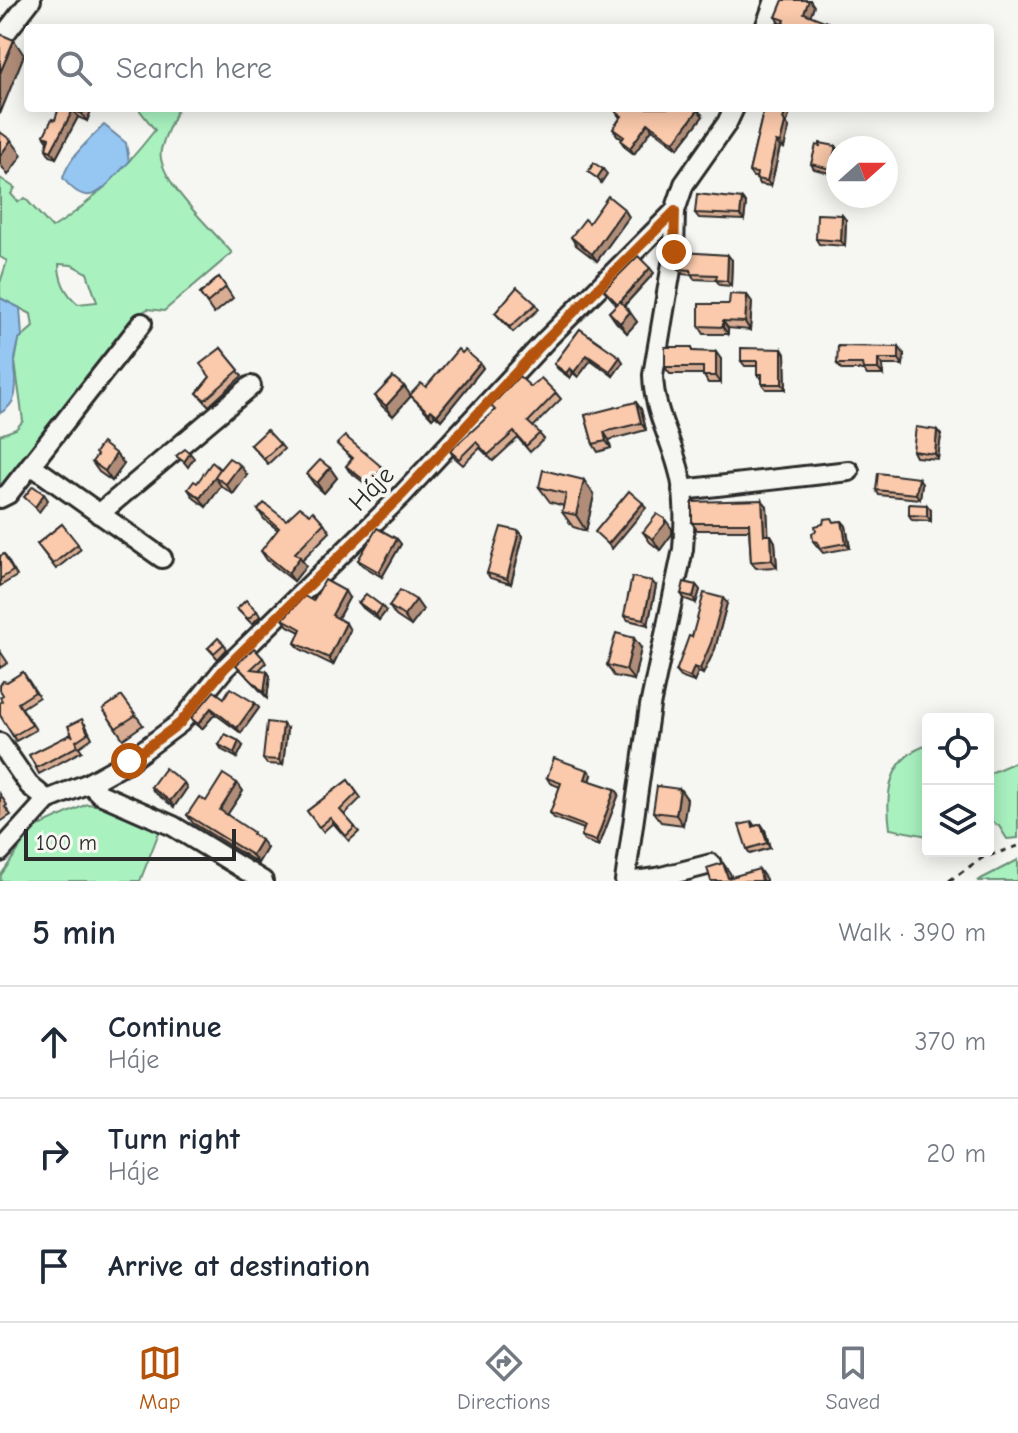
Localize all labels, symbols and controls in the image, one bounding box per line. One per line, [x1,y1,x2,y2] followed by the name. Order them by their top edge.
[24,24,994,112] search box
[52,46,96,90] icon: search
[116,51,272,86] text: Search here
[826,136,898,208] north arrow
[656,234,692,270] route end
[343,460,400,517] street label: Háje
[922,713,994,857] map controls
[922,713,994,785] button: locate
[111,743,147,779] route start
[922,785,994,857] button: layers
[24,825,236,861] scale bar
[36,830,97,856] text: 100 m
[32,913,116,953] text: 5 min
[839,918,986,948] text: Walk · 390 m
[108,1010,222,1045] text: Continue
[32,1020,76,1064] icon: ahead
[915,1027,986,1057] text: 370 m
[108,1045,159,1075] text: Háje
[108,1122,240,1157] text: Turn right
[32,1132,76,1176] icon: right
[926,1139,986,1169] text: 20 m
[108,1157,159,1187] text: Háje
[32,1244,76,1288] icon: arrive
[108,1249,370,1284] text: Arrive at destination
[138,1341,182,1415] tab: Map
[457,1341,550,1415] tab: Directions
[825,1341,880,1415] tab: Saved

